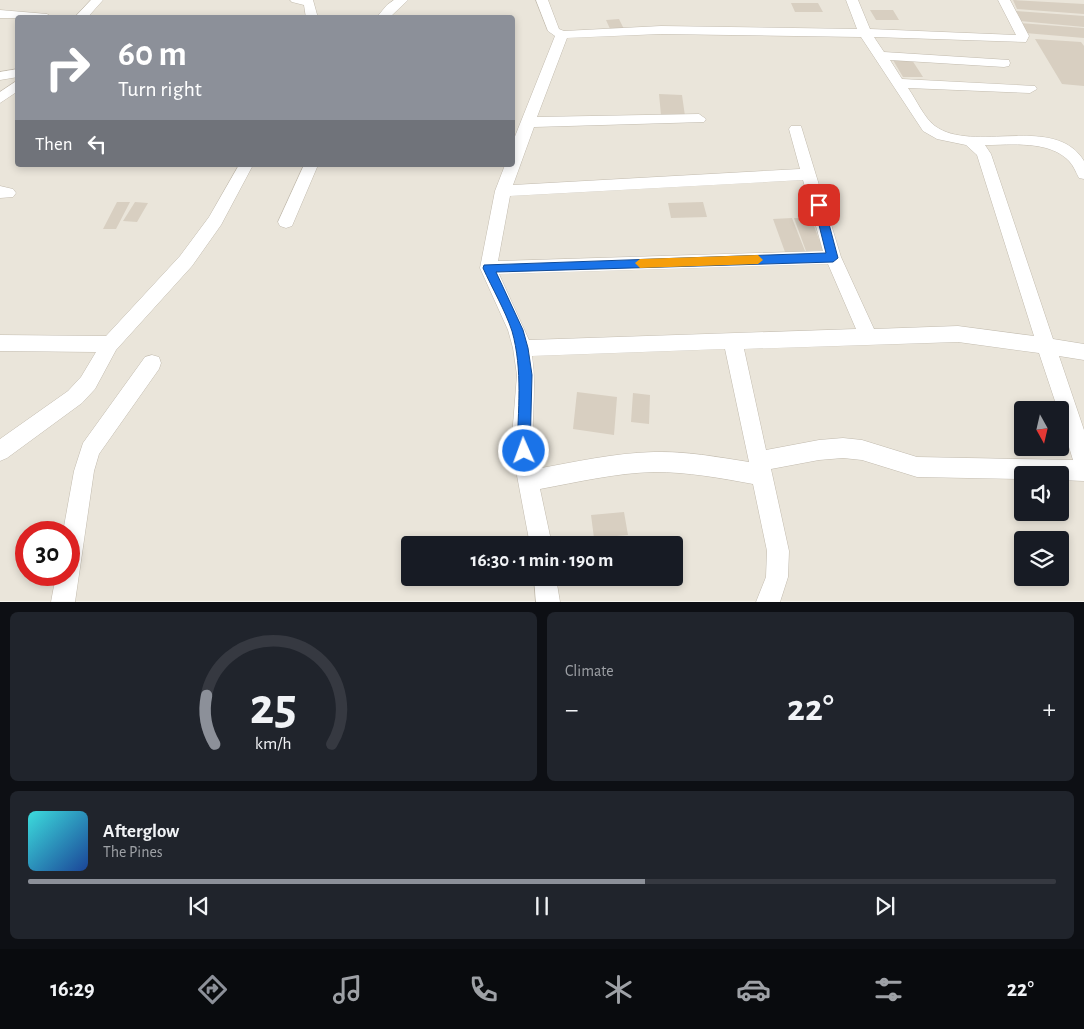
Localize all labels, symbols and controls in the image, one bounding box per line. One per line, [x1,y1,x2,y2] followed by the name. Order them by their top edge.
[35,35,100,100] icon: right
[118,37,187,72] text: 60 m
[118,78,202,100] text: Turn right
[83,130,111,158] icon: left
[35,135,73,154] text: Then
[798,184,840,226] pin
[805,191,833,219] icon: arrive
[1014,401,1069,456] north arrow
[1014,401,1069,586] map controls
[497,424,549,476] position arrow
[1014,466,1069,521] button: sound
[15,521,80,586] speed limit sign: 30
[1014,531,1069,586] button: layers
[471,551,613,570] text: 16:30 · 1 min · 190 m
[565,663,614,679] text: Climate
[250,681,297,733] text: 25
[787,690,834,728] text: 22°
[565,696,578,724] text: −
[1043,696,1056,724] text: +
[255,735,292,753] text: km/h
[103,822,179,841] text: Afterglow
[103,844,163,860] text: The Pines
[185,892,213,920] icon: previous
[528,892,556,920] icon: pause
[871,892,899,920] icon: next
[195,972,230,1007] icon: directions
[330,972,365,1007] icon: music
[466,972,501,1007] icon: phone
[601,972,636,1007] icon: climate
[736,972,771,1007] icon: car
[871,972,906,1007] icon: filters
[50,978,95,1000] text: 16:29
[1007,978,1034,1000] text: 22°

